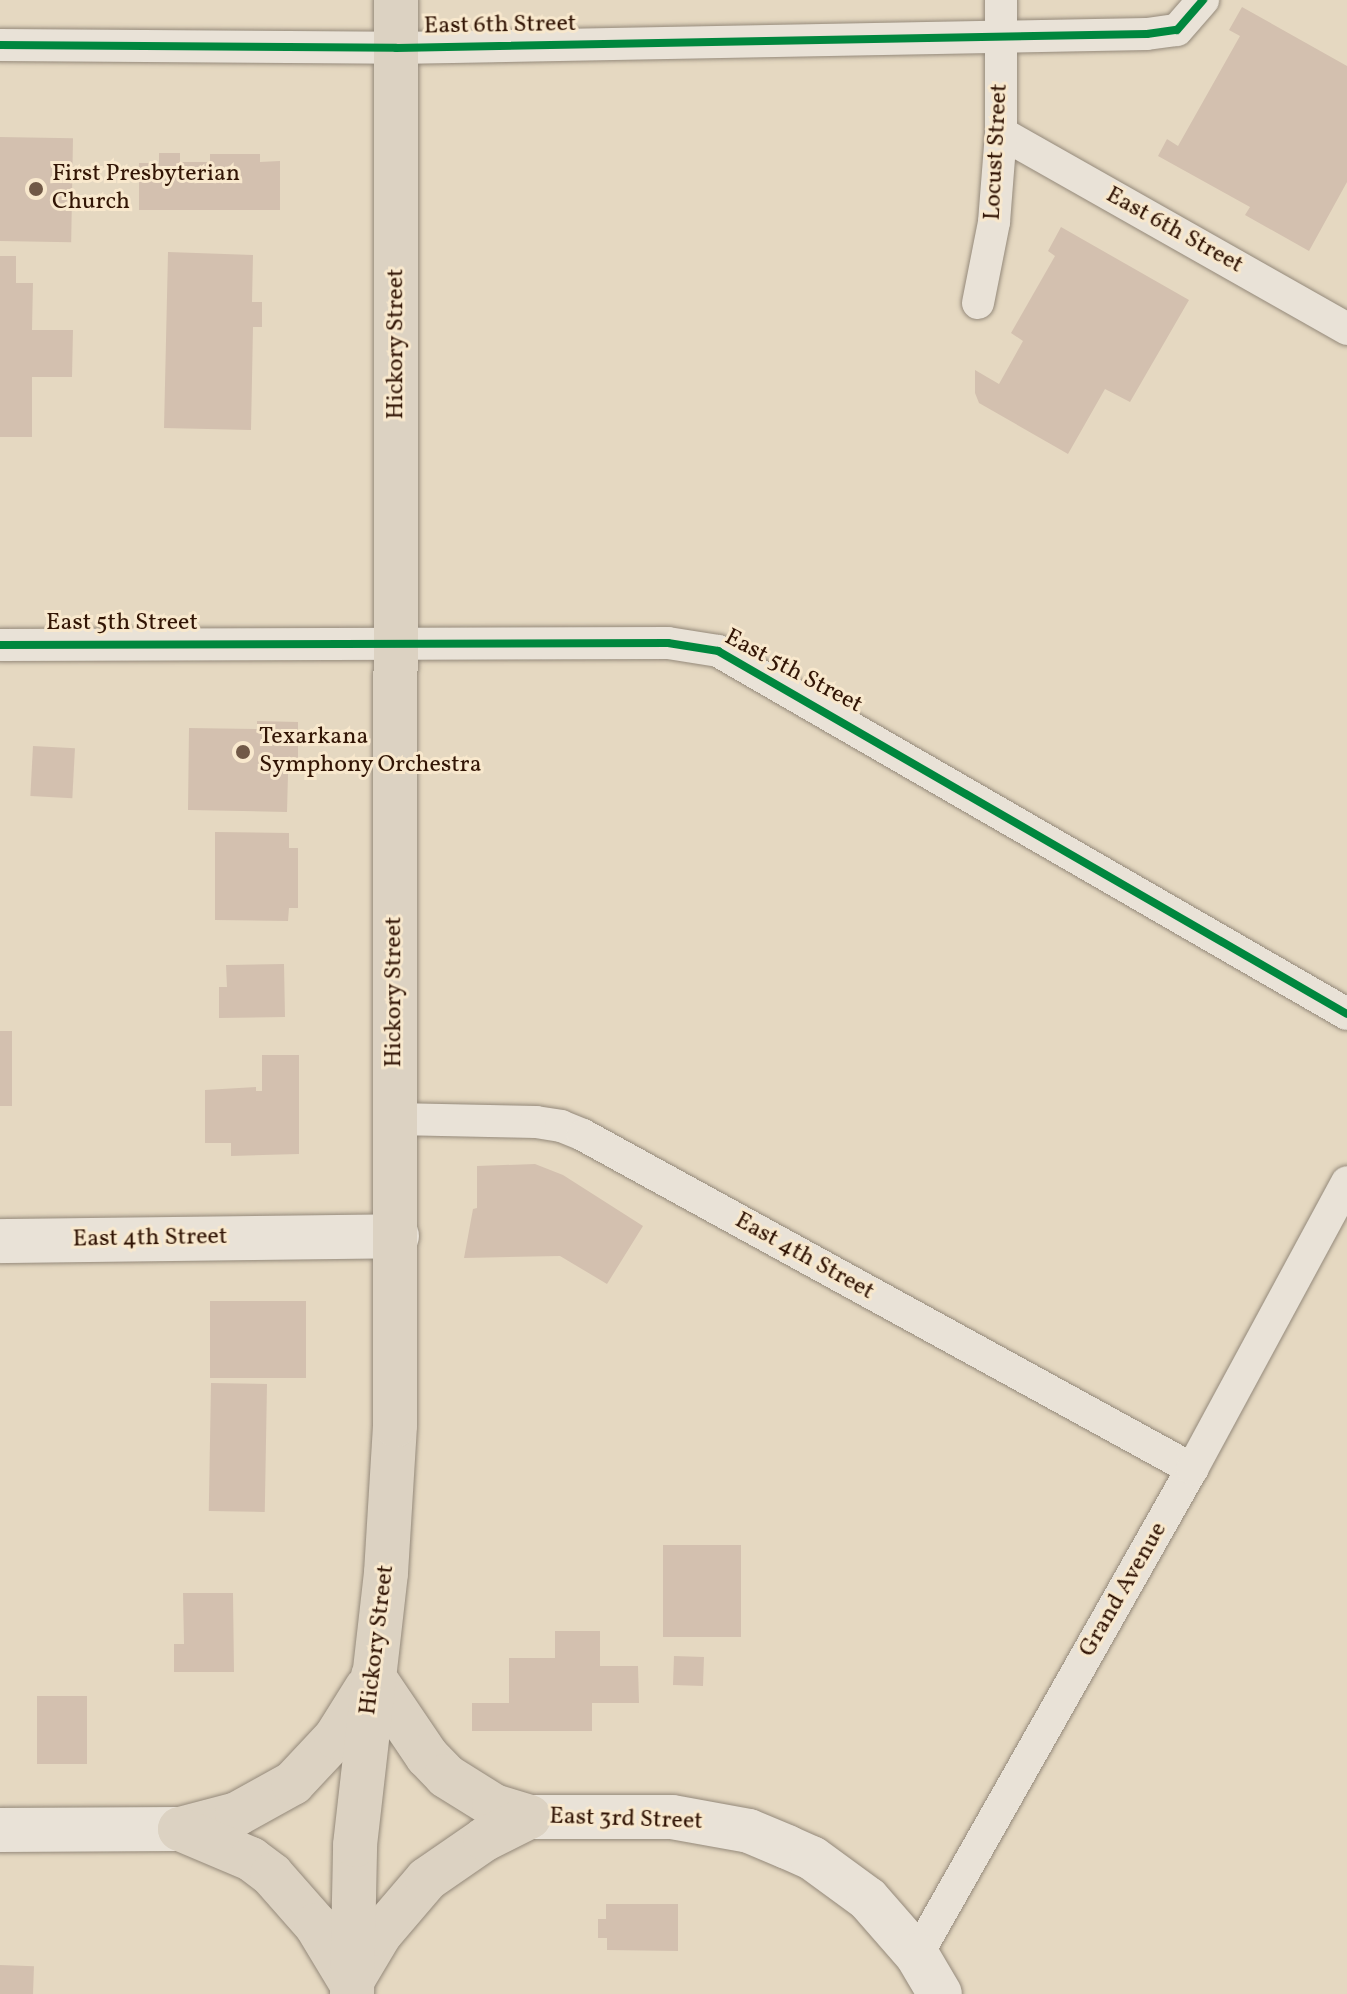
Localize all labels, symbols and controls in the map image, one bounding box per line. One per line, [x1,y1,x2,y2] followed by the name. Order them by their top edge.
[424,10,576,42] street label: East 6th Street
[979,83,1015,221] street label: Locust Street
[52,161,240,217] place label: First Presbyterian Church
[27,180,45,198] marker: First Presbyterian Church
[1100,181,1248,281] street label: East 6th Street
[383,268,411,420] street label: Hickory Street
[46,610,198,638] street label: East 5th Street
[719,624,867,720] street label: East 5th Street
[259,724,482,780] place label: Texarkana Symphony Orchestra
[234,743,252,761] marker: Texarkana Symphony Orchestra
[381,916,409,1068] street label: Hickory Street
[729,1207,879,1307] street label: East 4th Street
[72,1223,228,1255] street label: East 4th Street
[1074,1518,1174,1662] street label: Grand Avenue
[354,1563,402,1717] street label: Hickory Street
[549,1803,703,1837] street label: East 3rd Street

